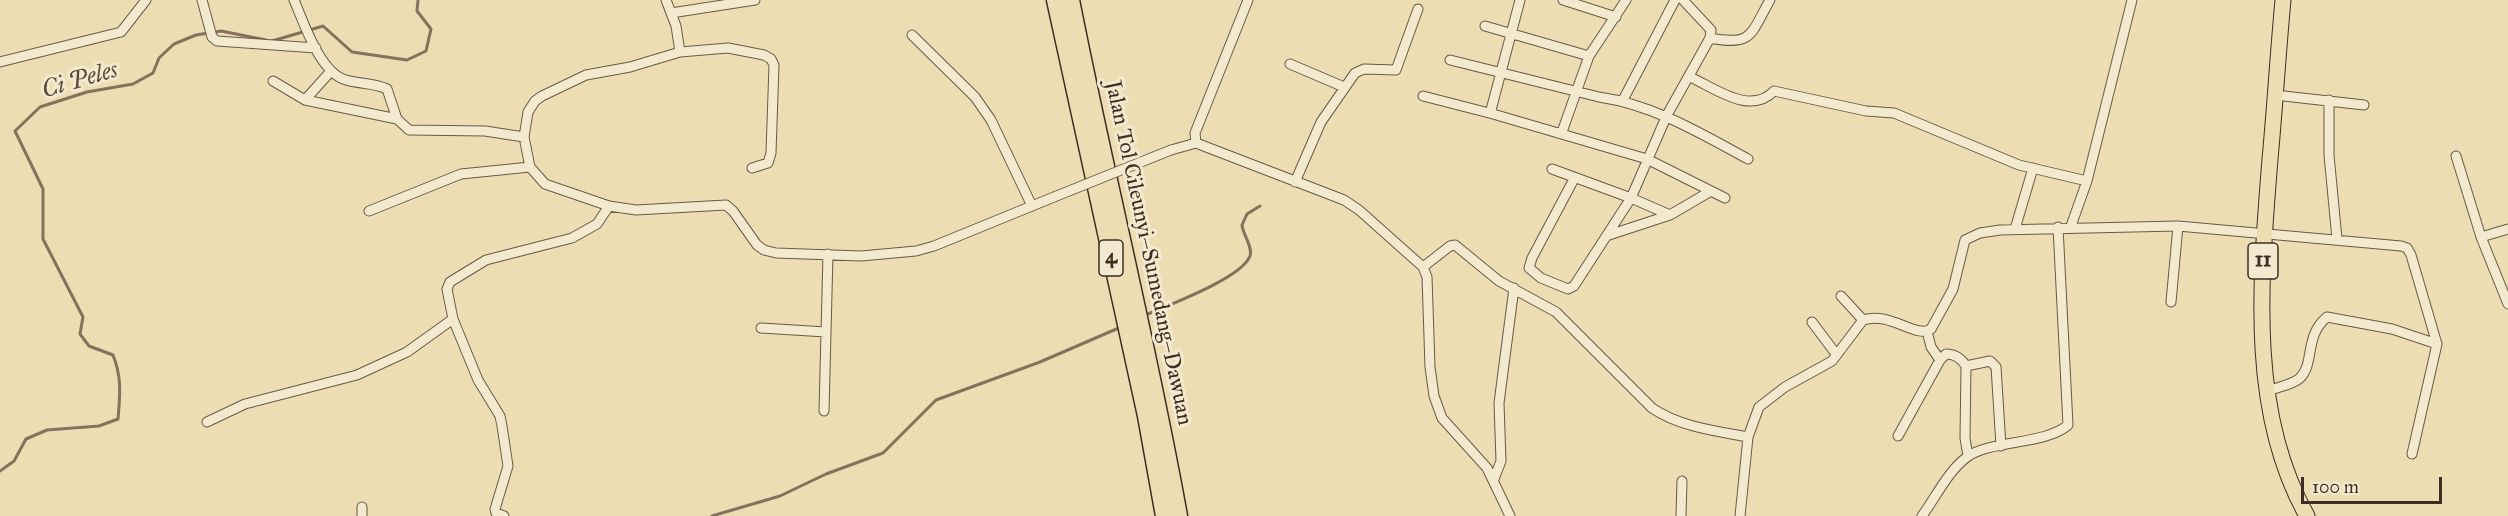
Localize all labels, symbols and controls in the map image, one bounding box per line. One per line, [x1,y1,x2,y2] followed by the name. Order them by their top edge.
[39,56,121,106] water label: Ci Peles
[1099,78,1197,428] street label: Jalan Tol Cileunyi–Sumedang–Dawuan
[1099,240,1123,276] road number: 4
[2248,243,2278,279] road number: 11
[2304,465,2445,503] scale bar
[2312,476,2359,498] text: 100 m

